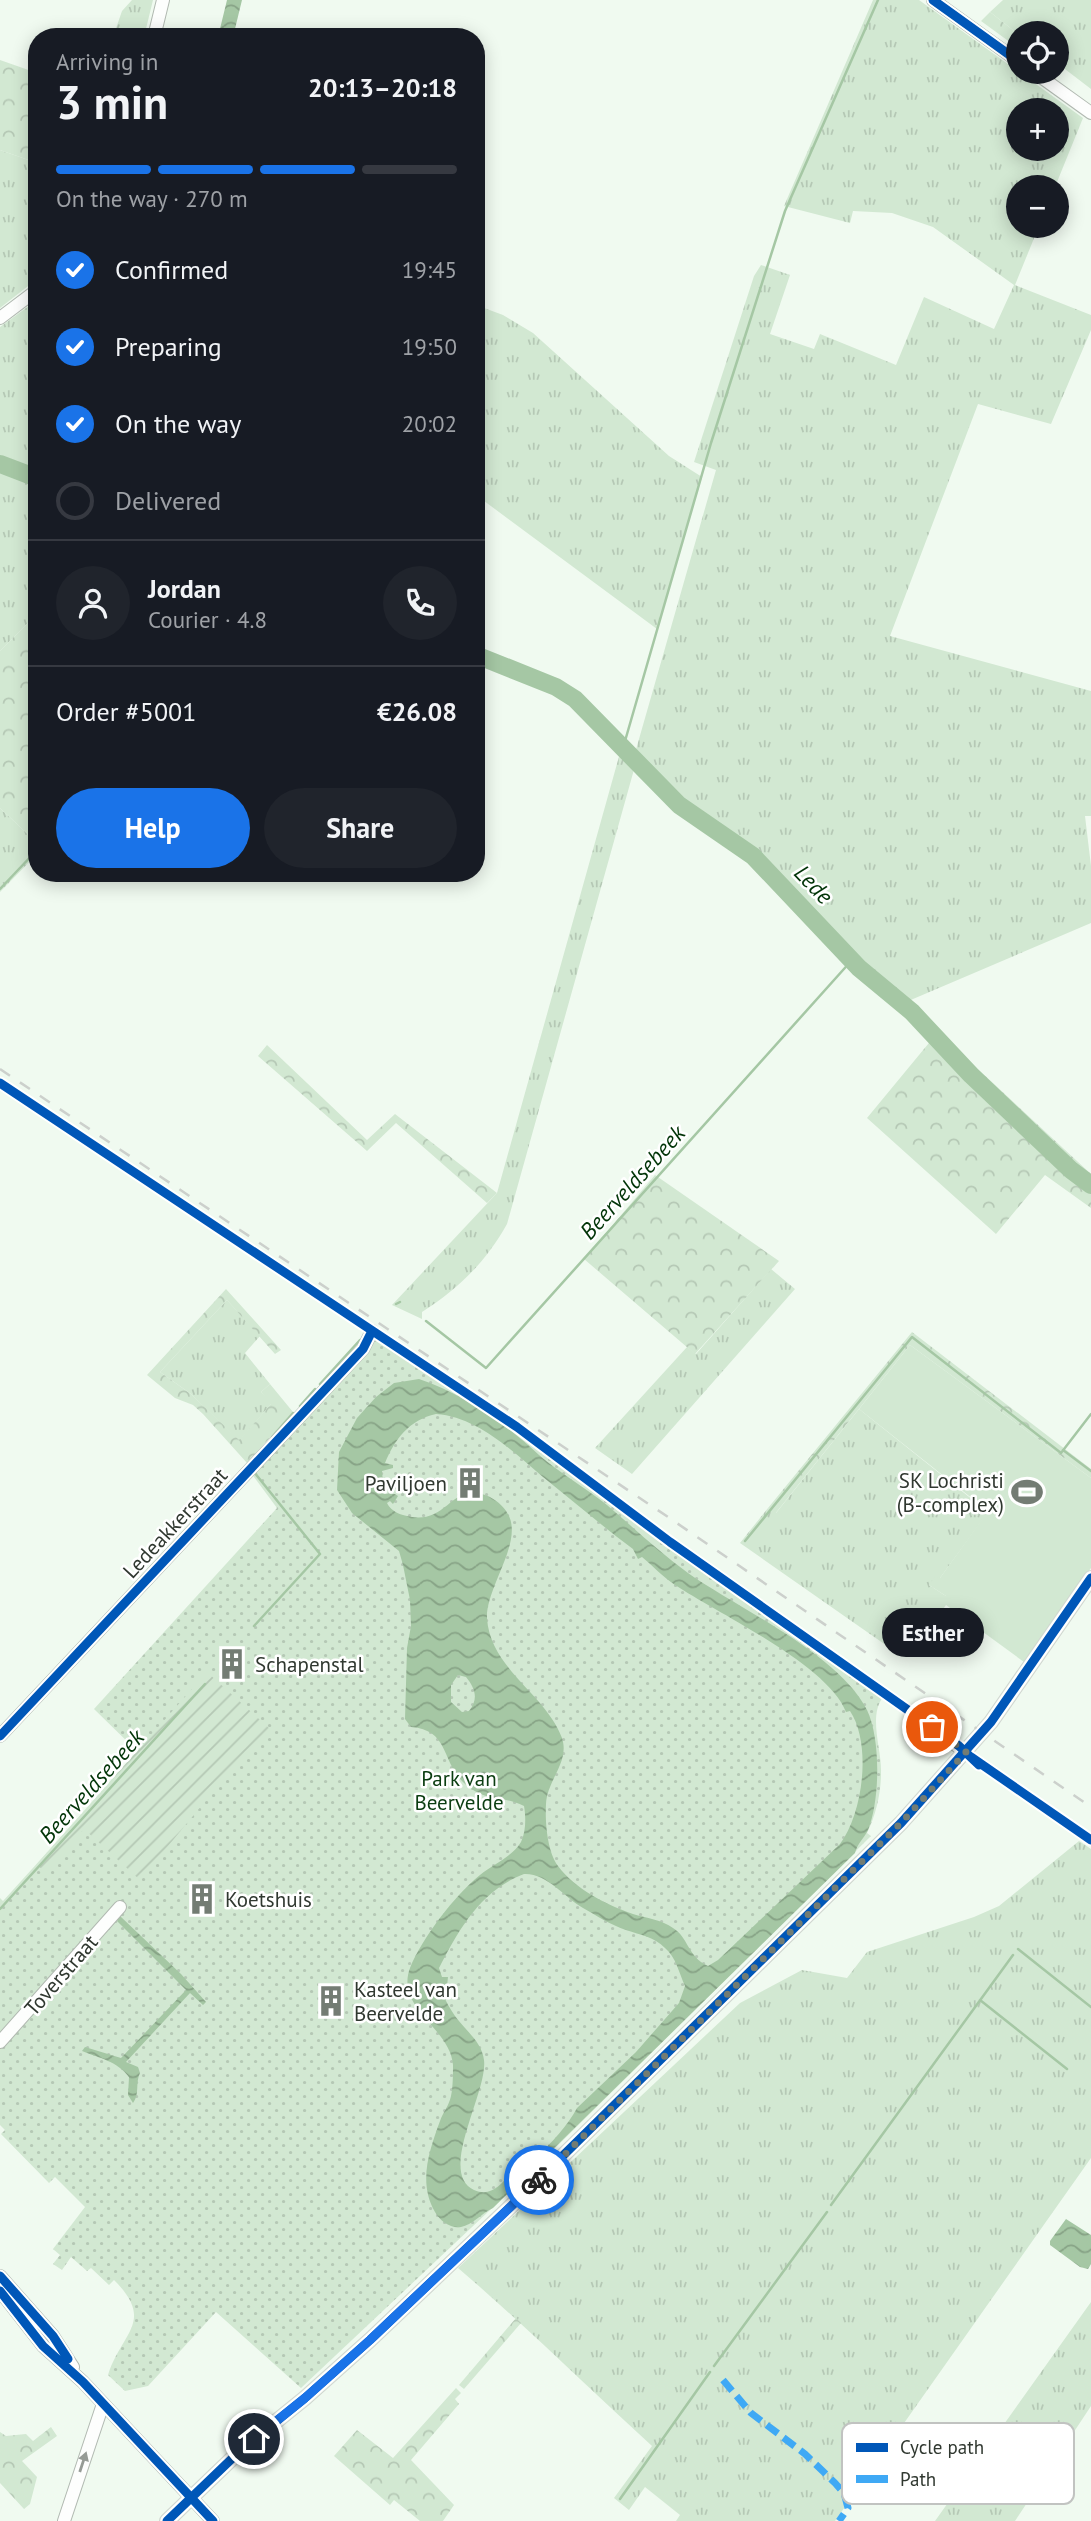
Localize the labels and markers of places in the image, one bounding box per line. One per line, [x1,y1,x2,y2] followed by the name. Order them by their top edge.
[453,1466,487,1500] building icon: Paviljoen
[897,1467,1004,1518] place label: SK Lochristi (B-complex)
[365,1470,447,1497] place label: Paviljoen
[1010,1475,1044,1509] sports icon: SK Lochristi (B-complex)
[881,1608,983,1657] callout: Esther
[215,1647,249,1681] building icon: Schapenstal
[255,1651,364,1678] place label: Schapenstal
[902,1697,962,1757] pin
[185,1882,219,1916] building icon: Koetshuis
[225,1886,312,1913] place label: Koetshuis
[354,1976,457,2027] place label: Kasteel van Beervelde
[314,1984,348,2018] building icon: Kasteel van Beervelde
[224,2409,284,2469] pin

